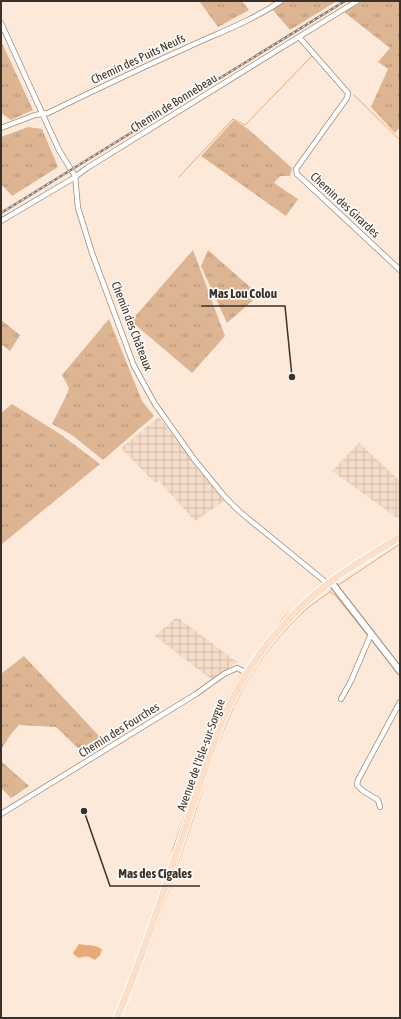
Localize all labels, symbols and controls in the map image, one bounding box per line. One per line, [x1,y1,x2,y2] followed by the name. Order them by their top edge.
[89,31,187,87] street label: Chemin des Puits Neufs
[128,71,220,135] street label: Chemin de Bonnebeau
[308,169,382,241] street label: Chemin des Girardes
[109,279,155,373] street label: Chemin des Châteaux
[201,281,285,306] callout: Mas Lou Colou
[209,286,277,301] text: Mas Lou Colou
[174,697,228,813] street label: Avenue de l'Isle-sur-Sorgue
[76,700,162,760] street label: Chemin des Fourches
[110,861,200,886] callout: Mas des Cigales
[118,866,192,881] text: Mas des Cigales

